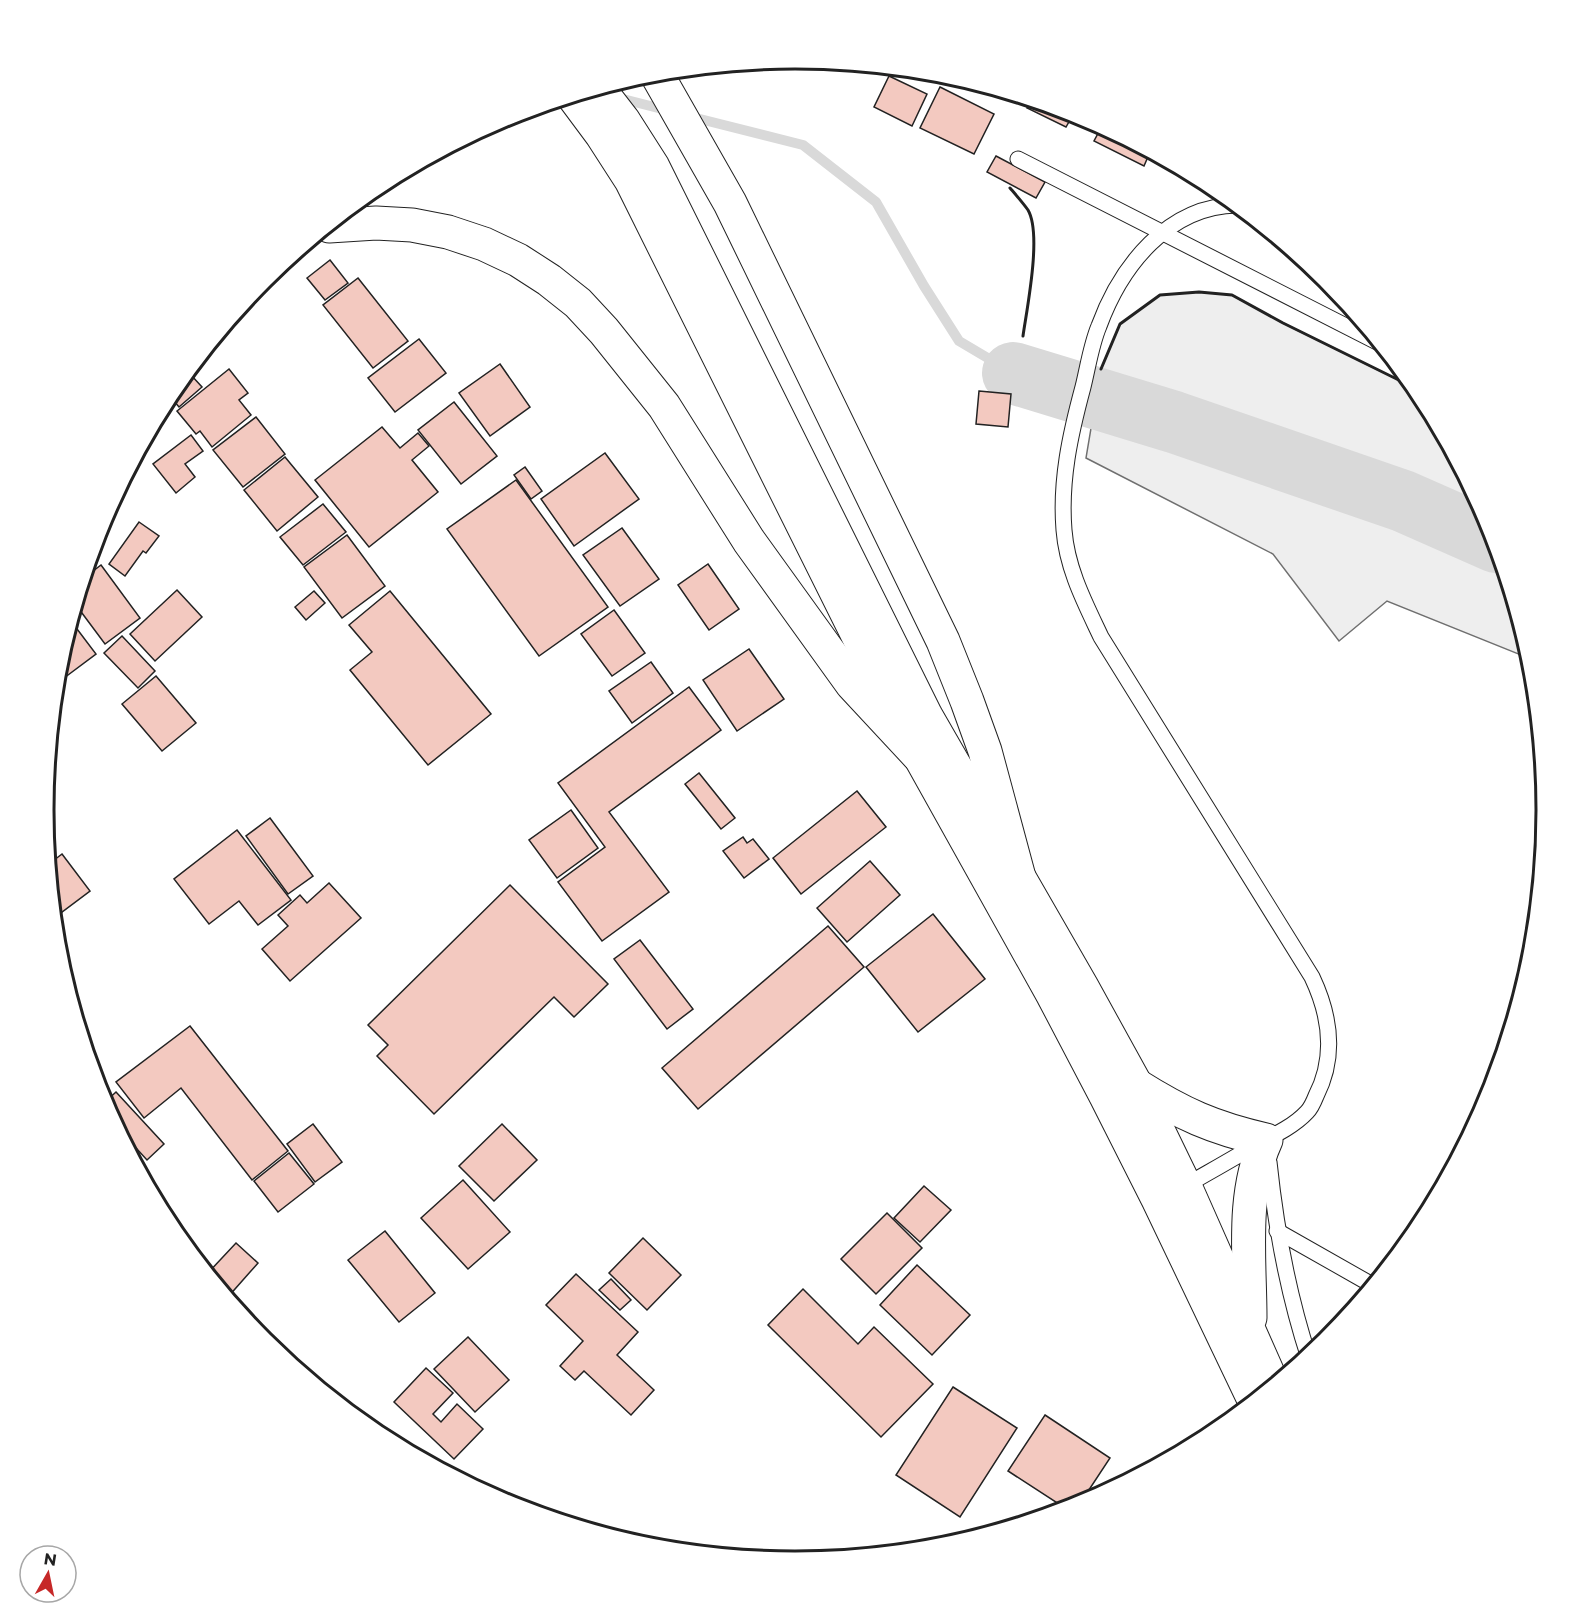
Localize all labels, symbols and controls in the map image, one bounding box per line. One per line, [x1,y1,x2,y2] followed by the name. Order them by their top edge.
[18,1544,78,1604] north arrow
[42,1549,58,1570] text: N

